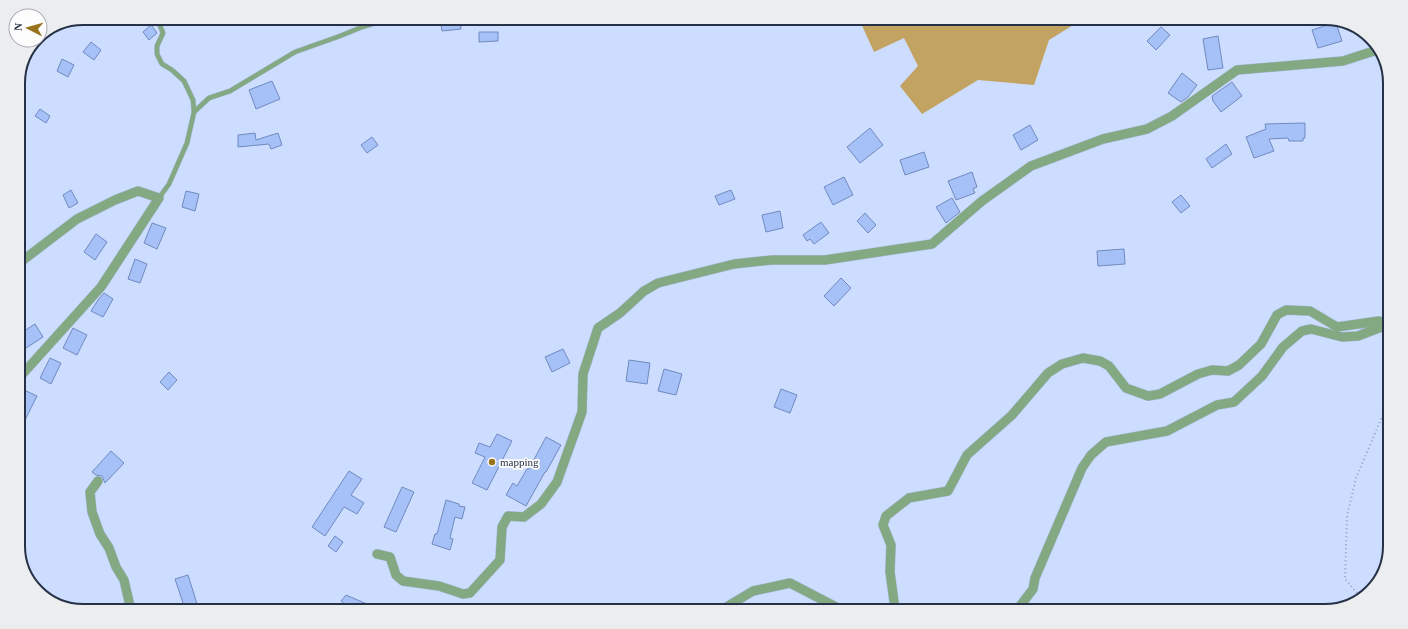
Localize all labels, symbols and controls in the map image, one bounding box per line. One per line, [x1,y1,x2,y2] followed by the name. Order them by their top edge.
[8,8,48,48] north arrow
[12,22,24,32] text: N
[500,456,539,468] place label: mapping
[487,457,497,467] marker: mapping

